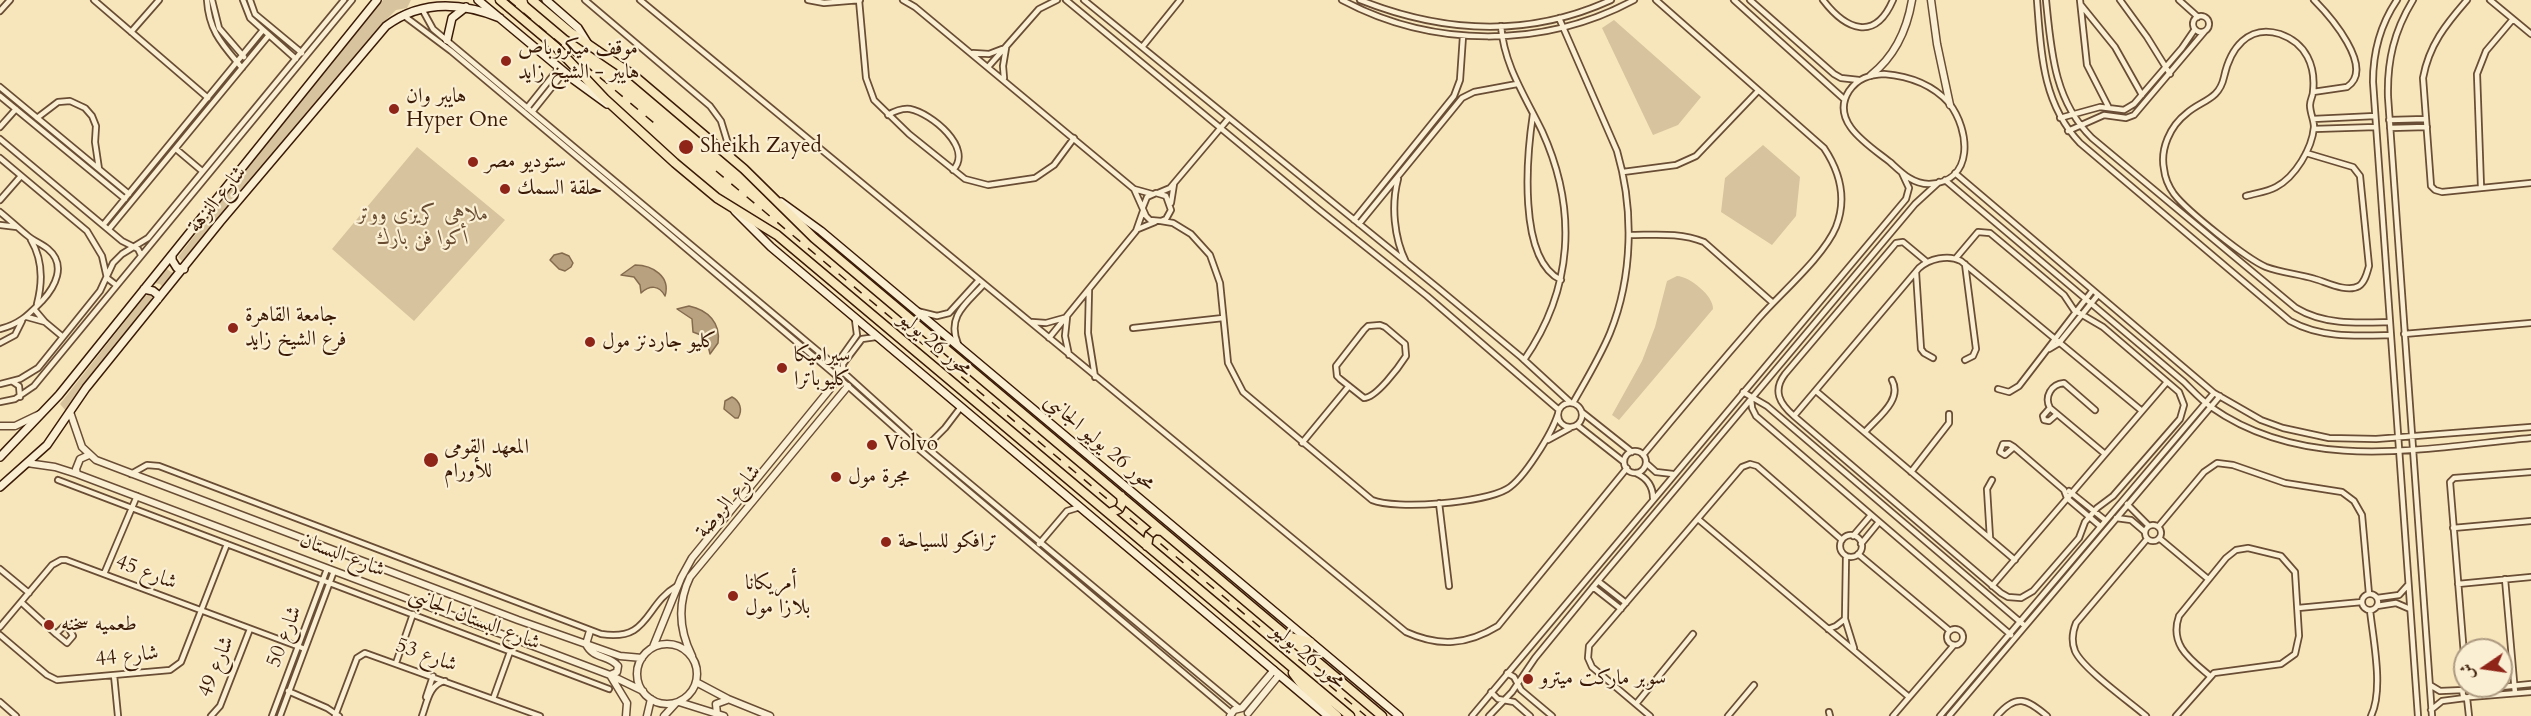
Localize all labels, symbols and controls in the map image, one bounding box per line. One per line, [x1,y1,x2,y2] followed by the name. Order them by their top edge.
[518,36,639,86] place label: موقف ميكروباص هايبر - الشيخ زايد
[499,54,513,68] marker: موقف ميكروباص هايبر - الشيخ زايد
[406,84,508,134] place label: هايبر وان Hyper One
[387,102,401,116] marker: هايبر وان Hyper One
[700,134,822,160] place label: Sheikh Zayed
[677,138,695,156] marker: Sheikh Zayed
[485,149,566,175] place label: ستوديو مصر
[466,155,480,169] marker: ستوديو مصر
[183,161,253,239] street label: شارع النزهة
[517,176,603,202] place label: حلقة السمك
[498,182,512,196] marker: حلقة السمك
[357,202,489,252] park label: ملاهى كريزى ووتر أكوا فن بارك
[245,303,346,353] place label: جامعة القاهرة فرع الشيخ زايد
[893,307,977,383] street label: محور 26 يوليو
[226,321,240,335] marker: جامعة القاهرة فرع الشيخ زايد
[602,329,717,355] place label: كليو جاردنز مول
[583,335,597,349] marker: كليو جاردنز مول
[794,343,851,393] place label: سيراميكا كليوباترا
[775,361,789,375] marker: سيراميكا كليوباترا
[1038,389,1160,497] street label: محور 26 يوليو الجانبى
[884,432,938,458] place label: Volvo
[444,435,529,485] place label: المعهد القومى للأورام
[865,438,879,452] marker: Volvo
[422,451,440,469] marker: المعهد القومى للأورام
[691,460,767,544] street label: شارع الروضة
[848,464,909,490] place label: مجرة مول
[829,470,843,484] marker: مجرة مول
[296,528,388,584] street label: شارع البستان
[898,529,997,555] place label: ترافكو للسياحة
[879,535,893,549] marker: ترافكو للسياحة
[112,550,180,596] street label: شارع 45
[745,571,810,621] place label: أمريكانا بلازا مول
[405,583,543,657] street label: شارع البستان الجانبى
[726,589,740,603] marker: أمريكانا بلازا مول
[262,603,308,671] street label: شارع 50
[61,612,137,638] place label: طعميه سخنه
[42,618,56,632] marker: طعميه سخنه
[1266,619,1350,695] street label: محور 26 يوليو
[193,633,241,701] street label: شارع 49
[392,633,460,679] street label: شارع 53
[2453,638,2513,698] north arrow
[94,641,160,673] street label: شارع 44
[2455,661,2480,682] text: ش
[1540,666,1666,692] place label: سوبر ماركت ميترو
[1521,672,1535,686] marker: سوبر ماركت ميترو

